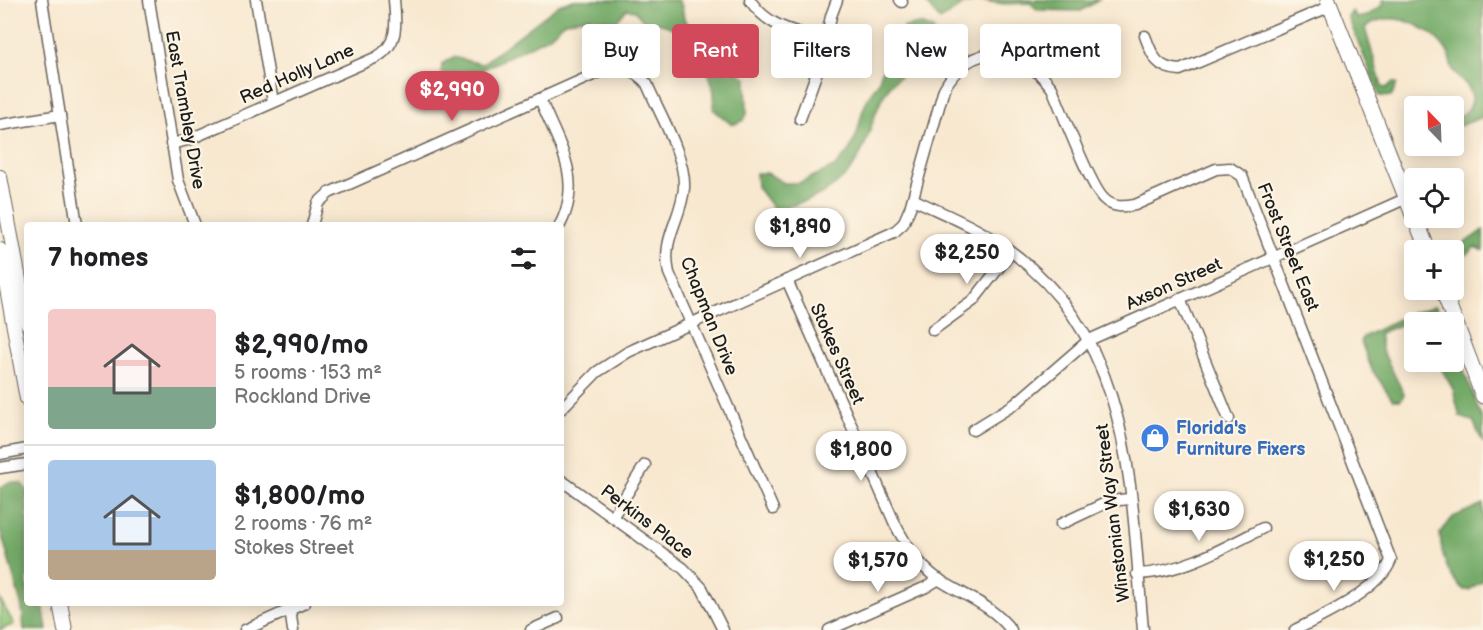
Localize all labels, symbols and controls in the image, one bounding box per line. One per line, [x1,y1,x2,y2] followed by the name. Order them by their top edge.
[582,24,660,78] chip: Buy
[672,24,759,78] chip: Rent
[771,24,872,78] chip: Filters
[884,24,968,78] chip: New
[980,24,1121,78] chip: Apartment
[161,29,209,191] street label: East Trambley Drive
[237,39,358,109] street label: Red Holly Lane
[403,71,501,122] pin: $2,990
[419,78,485,102] text: $2,990
[1404,96,1464,156] north arrow
[1404,96,1464,372] map controls
[1404,168,1464,228] button: locate
[1253,180,1324,315] street label: Frost Street East
[751,208,849,259] pin: $1,890
[769,215,831,239] text: $1,890
[918,234,1016,285] pin: $2,250
[1404,240,1464,300] button: +
[934,241,1000,265] text: $2,250
[507,242,540,275] icon: filters
[48,243,148,274] text: 7 homes
[1123,253,1226,314] street label: Axson Street
[676,254,742,379] street label: Chapman Drive
[805,300,869,408] street label: Stokes Street
[1404,312,1464,372] button: −
[234,330,368,361] text: $2,990/mo
[96,333,168,405] icon: home
[234,361,382,385] text: 5 rooms · 153 m²
[234,385,371,409] text: Rockland Drive
[1176,418,1306,460] place label: Florida's Furniture Fixers
[1092,422,1134,603] street label: Winstonian Way Street
[1139,422,1171,454] shop icon: Florida's Furniture Fixers
[812,431,910,482] pin: $1,800
[830,438,892,462] text: $1,800
[597,480,698,564] street label: Perkins Place
[234,481,365,512] text: $1,800/mo
[96,484,168,556] icon: home
[1150,491,1248,542] pin: $1,630
[1168,498,1230,522] text: $1,630
[234,512,372,536] text: 2 rooms · 76 m²
[234,536,354,560] text: Stokes Street
[1285,541,1383,592] pin: $1,250
[829,542,927,593] pin: $1,570
[1303,548,1365,572] text: $1,250
[847,549,909,573] text: $1,570

